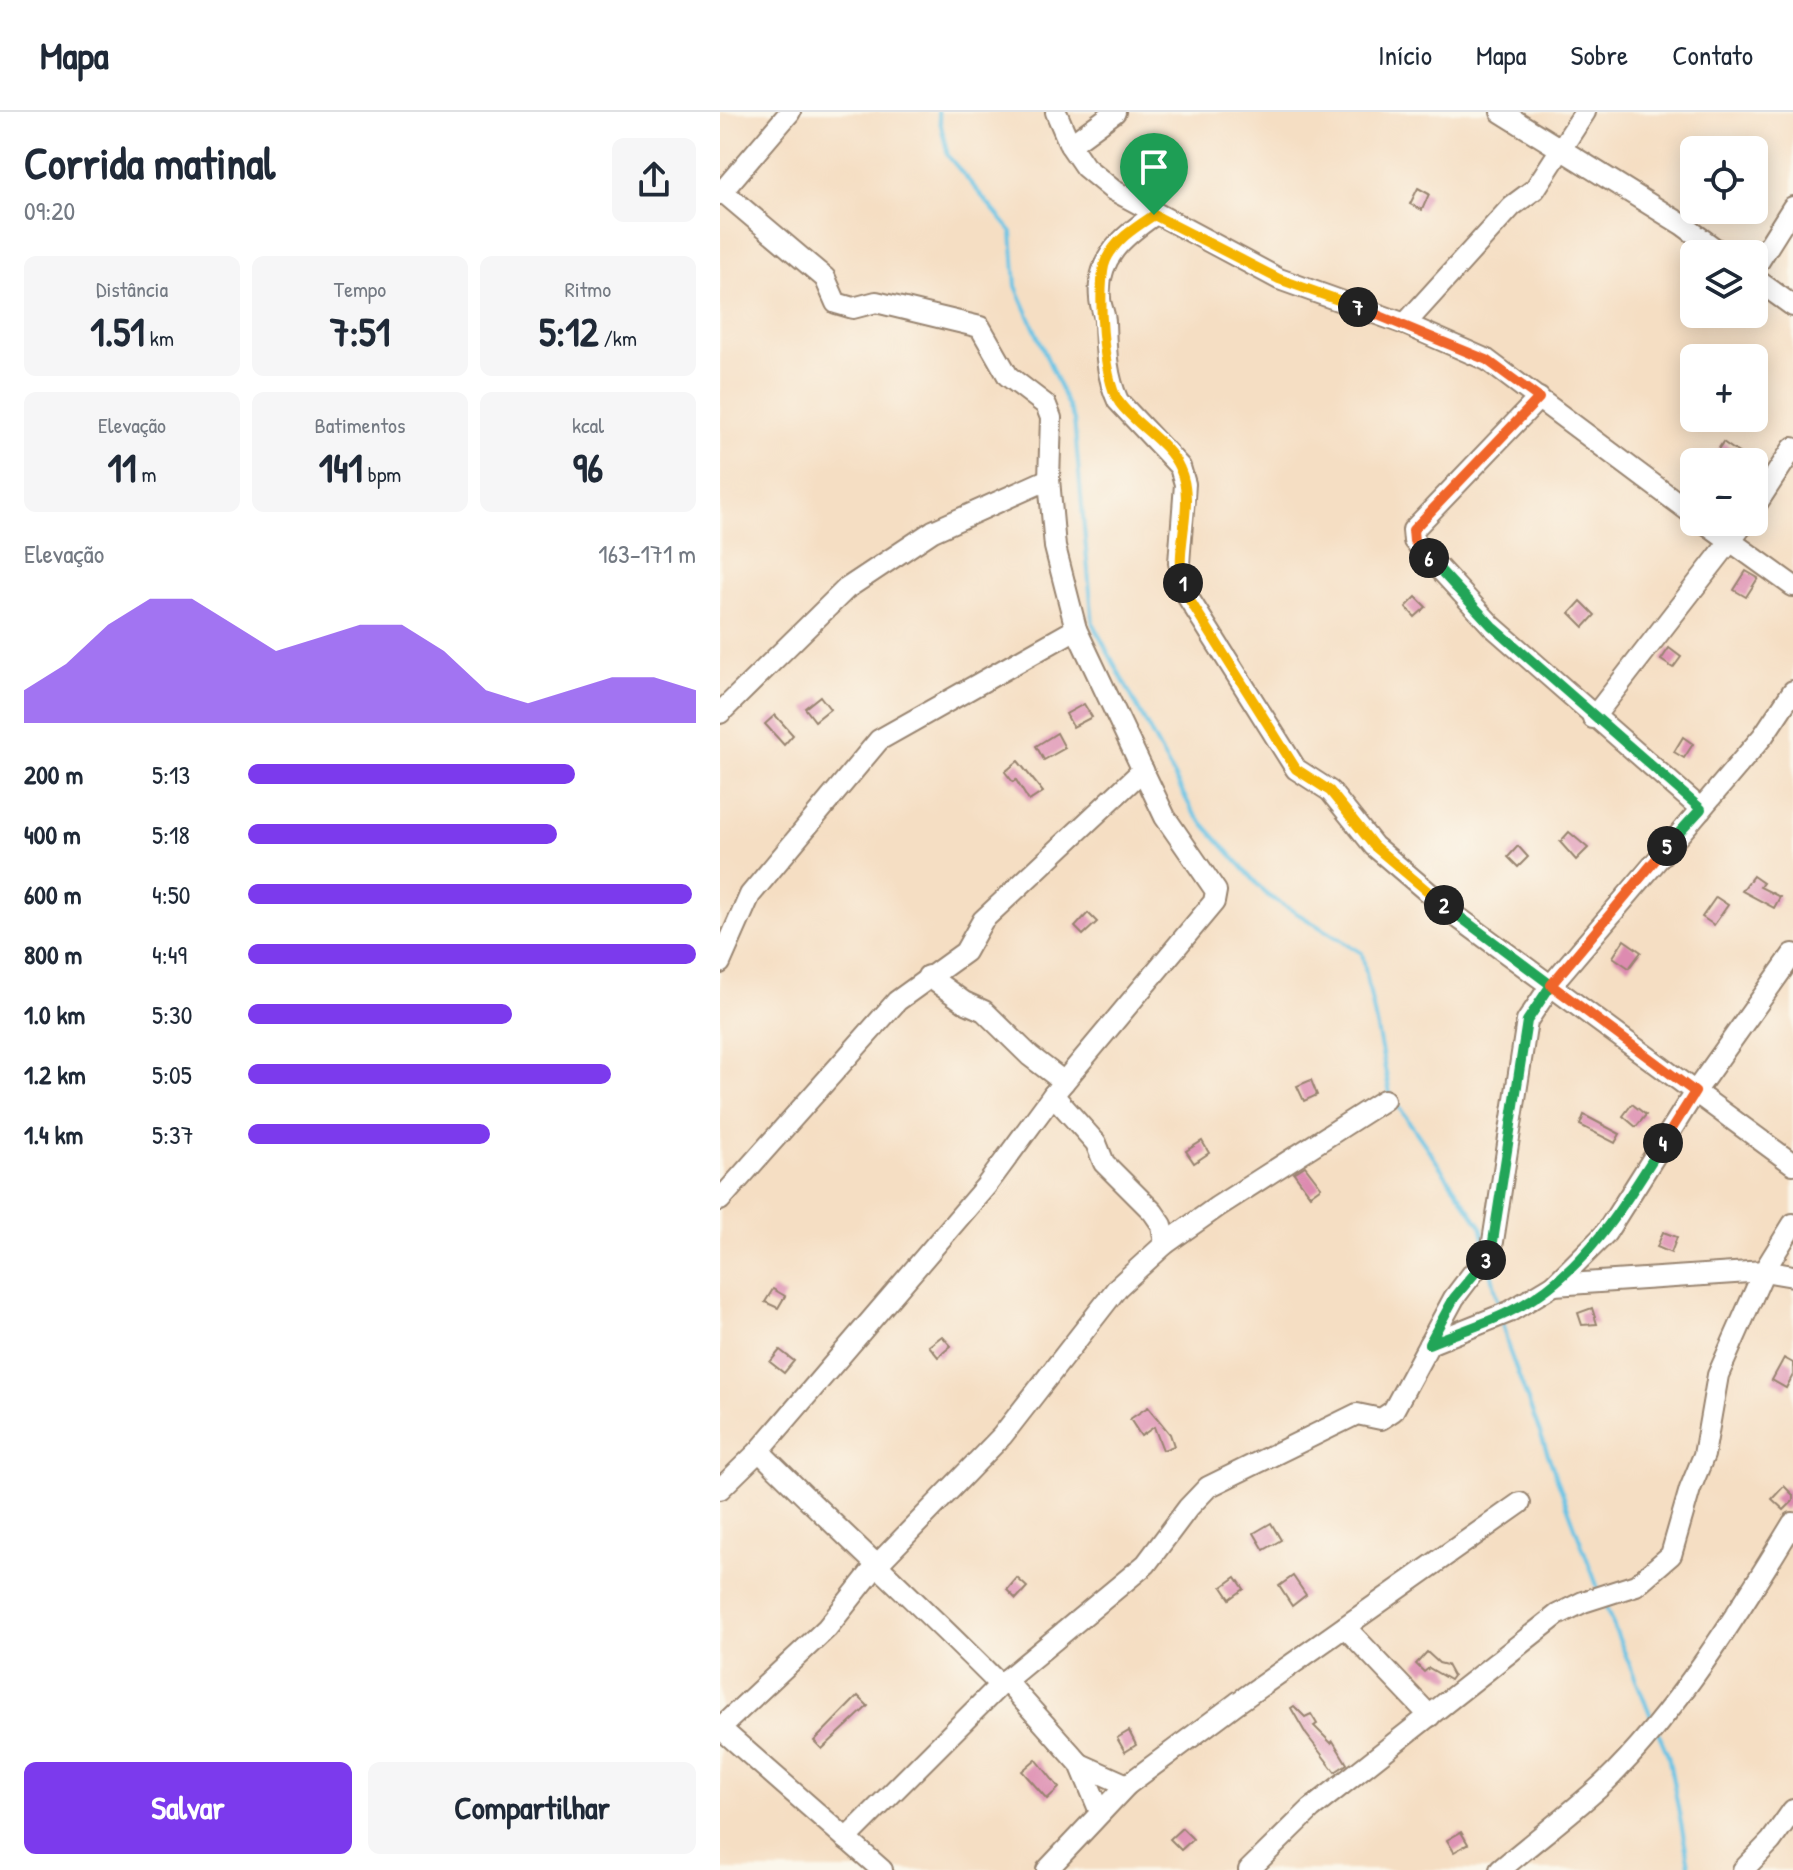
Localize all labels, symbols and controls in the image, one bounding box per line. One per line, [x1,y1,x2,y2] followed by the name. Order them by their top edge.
[40,29,109,81] text: Mapa
[1378,36,1432,74] text: Início
[1476,36,1527,74] text: Mapa
[1571,36,1628,74] text: Sobre
[1672,36,1753,74] text: Contato
[24,133,275,193] text: Corrida matinal
[1120,133,1188,215] pin
[1680,136,1768,536] map controls
[1680,136,1768,224] button: locate
[612,138,696,222] button: share
[1132,145,1176,189] icon: arrive
[24,193,75,228] text: 09:20
[1680,240,1768,328] button: layers
[96,274,168,304] text: Distância
[334,274,386,304] text: Tempo
[565,274,611,304] text: Ritmo
[1338,287,1378,327] pin: 7
[1353,292,1363,322] text: 7
[90,304,145,358] text: 1.51
[330,304,390,358] text: 7:51
[539,304,598,358] text: 5:12
[145,323,174,353] text: km
[598,323,637,353] text: /km
[1680,344,1768,432] button: +
[98,410,166,440] text: Elevação
[315,410,405,440] text: Batimentos
[572,410,604,440] text: kcal
[107,440,137,494] text: 11
[319,440,363,494] text: 141
[573,440,603,494] text: 96
[1680,448,1768,536] button: −
[137,459,157,489] text: m
[363,459,401,489] text: bpm
[24,536,104,571] text: Elevação
[598,536,696,571] text: 163–171 m
[1409,538,1449,578] pin: 6
[1425,543,1433,573] text: 6
[1163,563,1203,603] pin: 1
[1179,568,1187,598] text: 1
[24,757,83,792] text: 200 m
[152,757,190,792] text: 5:13
[24,817,81,852] text: 400 m
[152,817,190,852] text: 5:18
[1647,826,1687,866] pin: 5
[1662,831,1672,861] text: 5
[24,877,81,912] text: 600 m
[152,877,190,912] text: 4:50
[1424,885,1464,925] pin: 2
[1439,890,1449,920] text: 2
[24,937,82,972] text: 800 m
[152,937,187,972] text: 4:49
[24,997,85,1032] text: 1.0 km
[152,997,192,1032] text: 5:30
[24,1057,86,1092] text: 1.2 km
[152,1057,192,1092] text: 5:05
[24,1117,83,1152] text: 1.4 km
[152,1117,194,1152] text: 5:37
[1643,1123,1683,1163] pin: 4
[1659,1128,1667,1158] text: 4
[1466,1240,1506,1280] pin: 3
[1481,1245,1491,1275] text: 3
[24,1762,352,1854] button: Salvar
[368,1762,696,1854] button: Compartilhar

